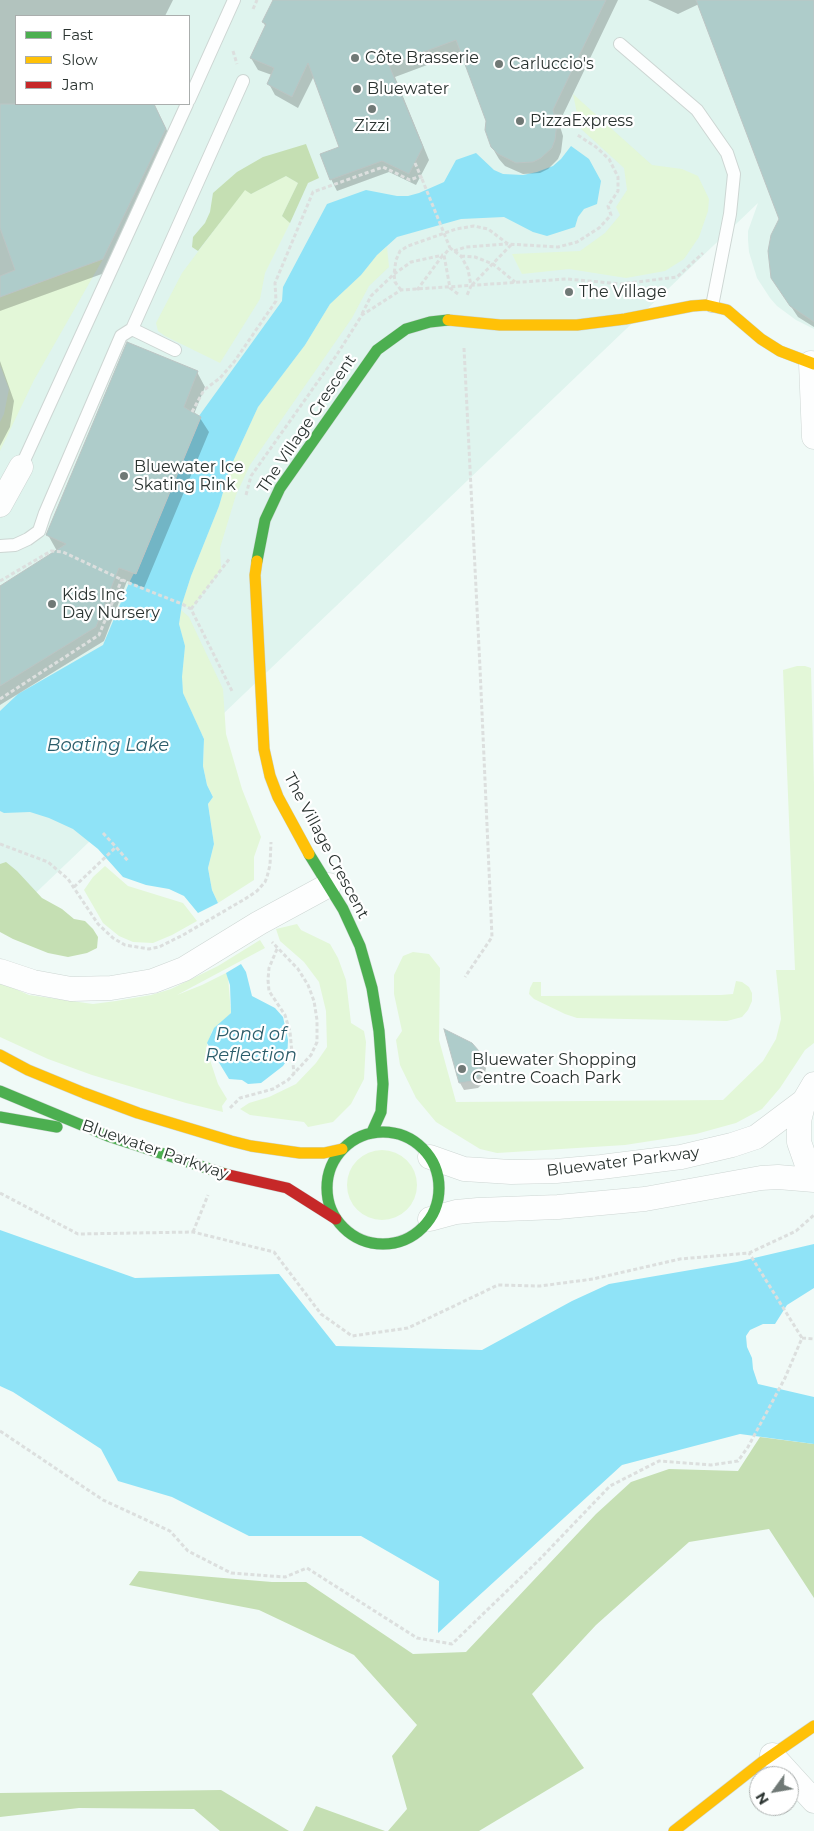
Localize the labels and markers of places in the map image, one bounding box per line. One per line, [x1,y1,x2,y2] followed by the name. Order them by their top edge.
[365,48,479,68] place label: Côte Brasserie
[349,52,361,64] marker: Côte Brasserie
[509,54,594,74] place label: Carluccio's
[493,58,505,70] marker: Carluccio's
[367,79,449,99] place label: Bluewater
[351,83,363,95] marker: Bluewater
[366,103,378,115] marker: Zizzi
[530,111,633,131] place label: PizzaExpress
[514,115,526,127] marker: PizzaExpress
[354,116,390,136] place label: Zizzi
[579,282,667,302] place label: The Village
[563,286,575,298] marker: The Village
[134,457,244,495] place label: Bluewater Ice Skating Rink
[118,470,130,482] marker: Bluewater Ice Skating Rink
[62,585,160,623] place label: Kids Inc Day Nursery
[46,598,58,610] marker: Kids Inc Day Nursery
[472,1050,637,1088] place label: Bluewater Shopping Centre Coach Park
[456,1063,468,1075] marker: Bluewater Shopping Centre Coach Park

